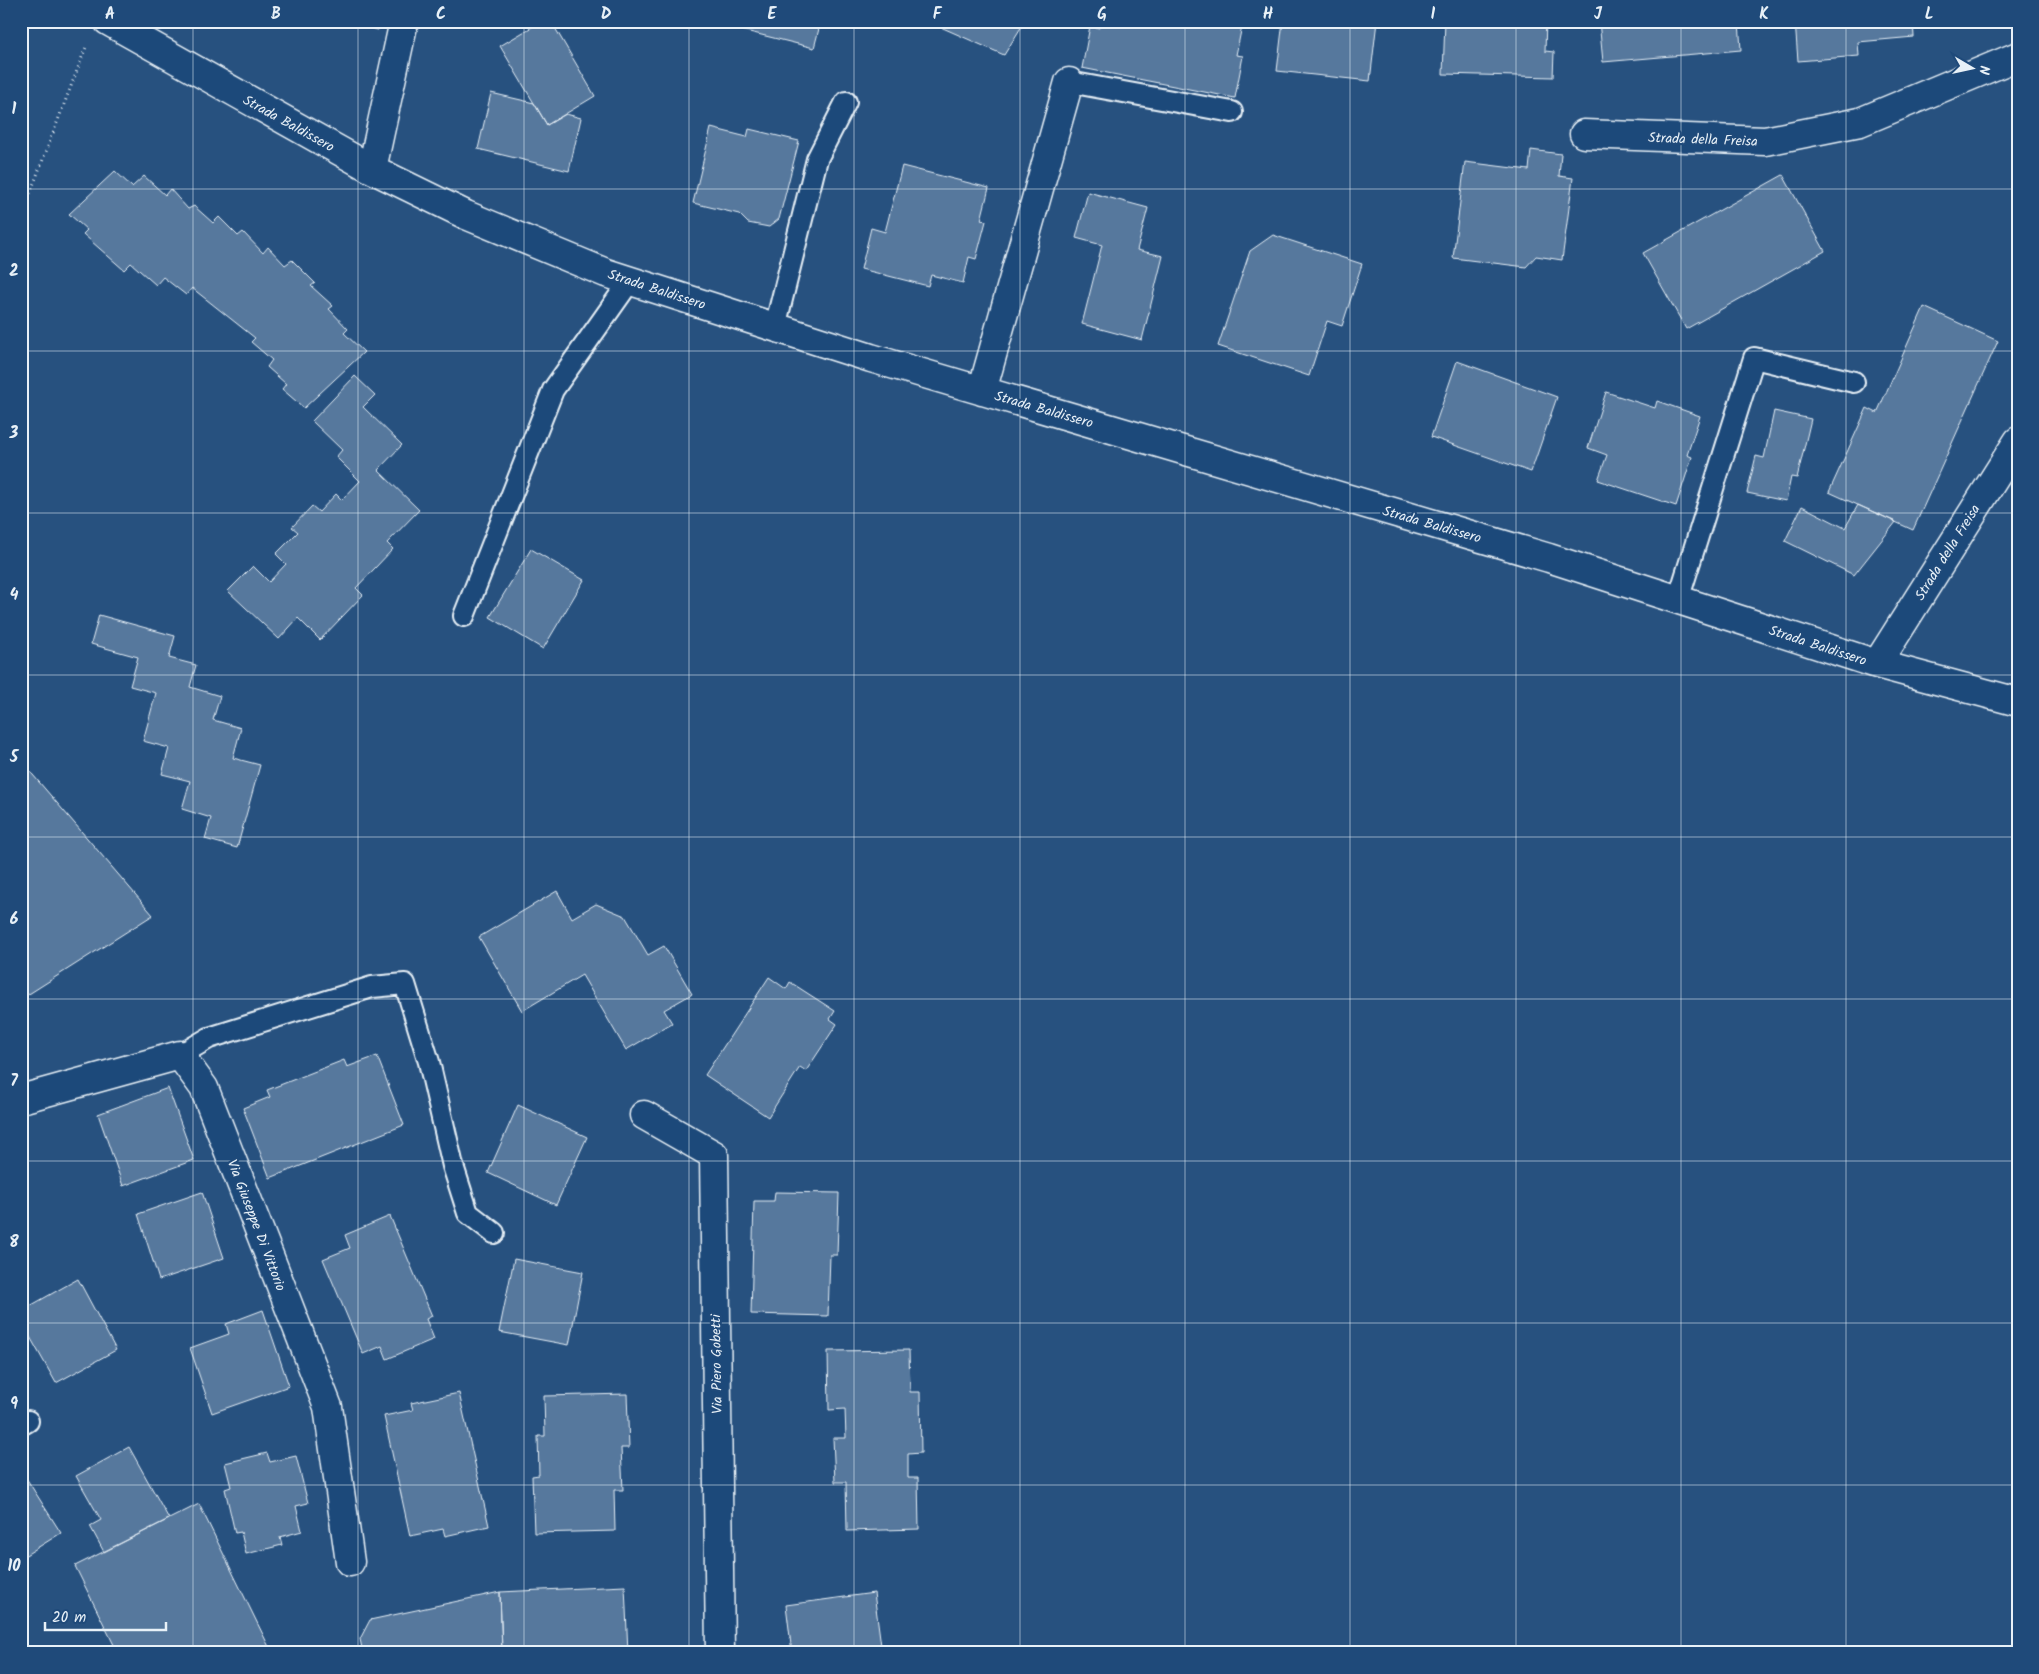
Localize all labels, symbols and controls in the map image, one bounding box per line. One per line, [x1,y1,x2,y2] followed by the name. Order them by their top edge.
[105,2,115,27] text: A
[271,2,281,27] text: B
[436,2,446,27] text: C
[601,2,612,27] text: D
[768,2,778,27] text: E
[933,2,943,27] text: F
[1097,2,1107,27] text: G
[1263,2,1273,27] text: H
[1431,2,1436,27] text: I
[1594,2,1603,27] text: J
[1759,2,1769,27] text: K
[1925,2,1933,27] text: L
[1946,42,1996,92] north arrow
[1972,64,1995,76] text: N
[239,90,338,158] street label: Strada Baldissero
[12,97,17,122] text: 1
[1648,127,1758,153] street label: Strada della Freisa
[9,259,19,284] text: 2
[605,264,708,316] street label: Strada Baldissero
[992,385,1096,435] street label: Strada Baldissero
[9,421,19,446] text: 3
[1380,500,1484,550] street label: Strada Baldissero
[1909,500,1986,605] street label: Strada della Freisa
[10,583,19,608] text: 4
[1766,620,1869,672] street label: Strada Baldissero
[9,745,20,770] text: 5
[10,907,19,932] text: 6
[10,1069,18,1094] text: 7
[221,1156,291,1294] street label: Via Giuseppe Di Vittorio
[9,1230,19,1255] text: 8
[705,1313,729,1414] street label: Via Piero Gobetti
[10,1392,18,1417] text: 9
[7,1554,21,1579] text: 10
[45,1599,166,1631] scale bar
[52,1606,86,1630] text: 20 m

